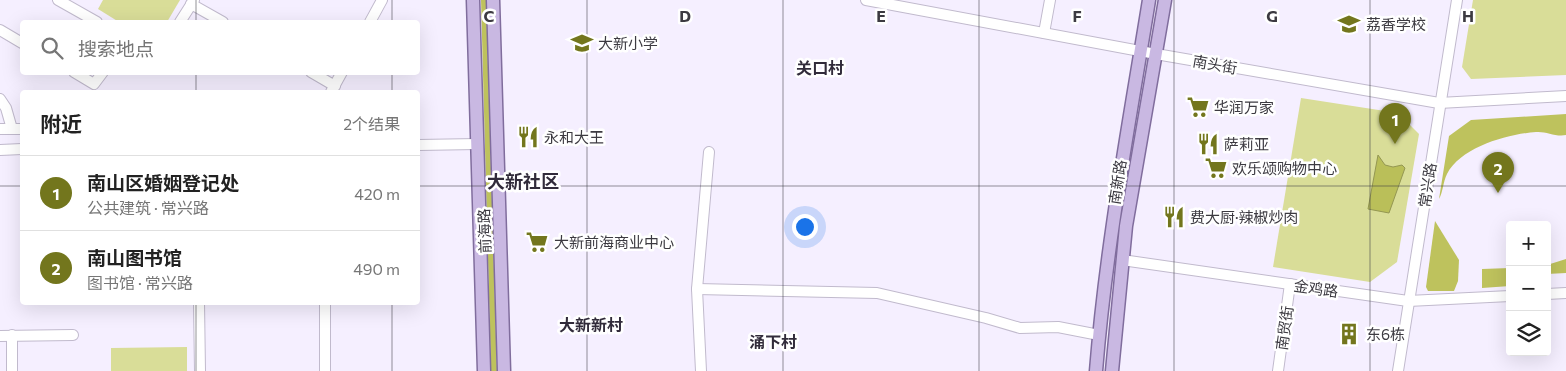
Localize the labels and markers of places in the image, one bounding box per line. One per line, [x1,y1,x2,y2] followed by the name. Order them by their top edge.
[1336,11,1362,37] school or university icon: 荔香学校
[1366,15,1426,33] place label: 荔香学校
[569,30,595,56] school or university icon: 大新小学
[598,34,658,52] place label: 大新小学
[1185,94,1211,120] supermarket icon: 华润万家
[1214,98,1274,116] place label: 华润万家
[1379,103,1411,144] pin: 1
[515,124,541,150] restaurant icon: 永和大王
[544,128,604,146] place label: 永和大王
[1195,131,1221,157] restaurant icon: 萨莉亚
[1224,135,1269,153] place label: 萨莉亚
[1482,152,1514,193] pin: 2
[1203,155,1229,181] supermarket icon: 欢乐颂购物中心
[1232,159,1337,177] place label: 欢乐颂购物中心
[1161,204,1187,230] restaurant icon: 费大厨·辣椒炒肉
[1190,208,1299,226] place label: 费大厨·辣椒炒肉
[524,229,550,255] supermarket icon: 大新前海商业中心
[554,233,674,251] place label: 大新前海商业中心
[1336,321,1362,347] building icon: 东6栋
[1366,325,1405,343] place label: 东6栋

